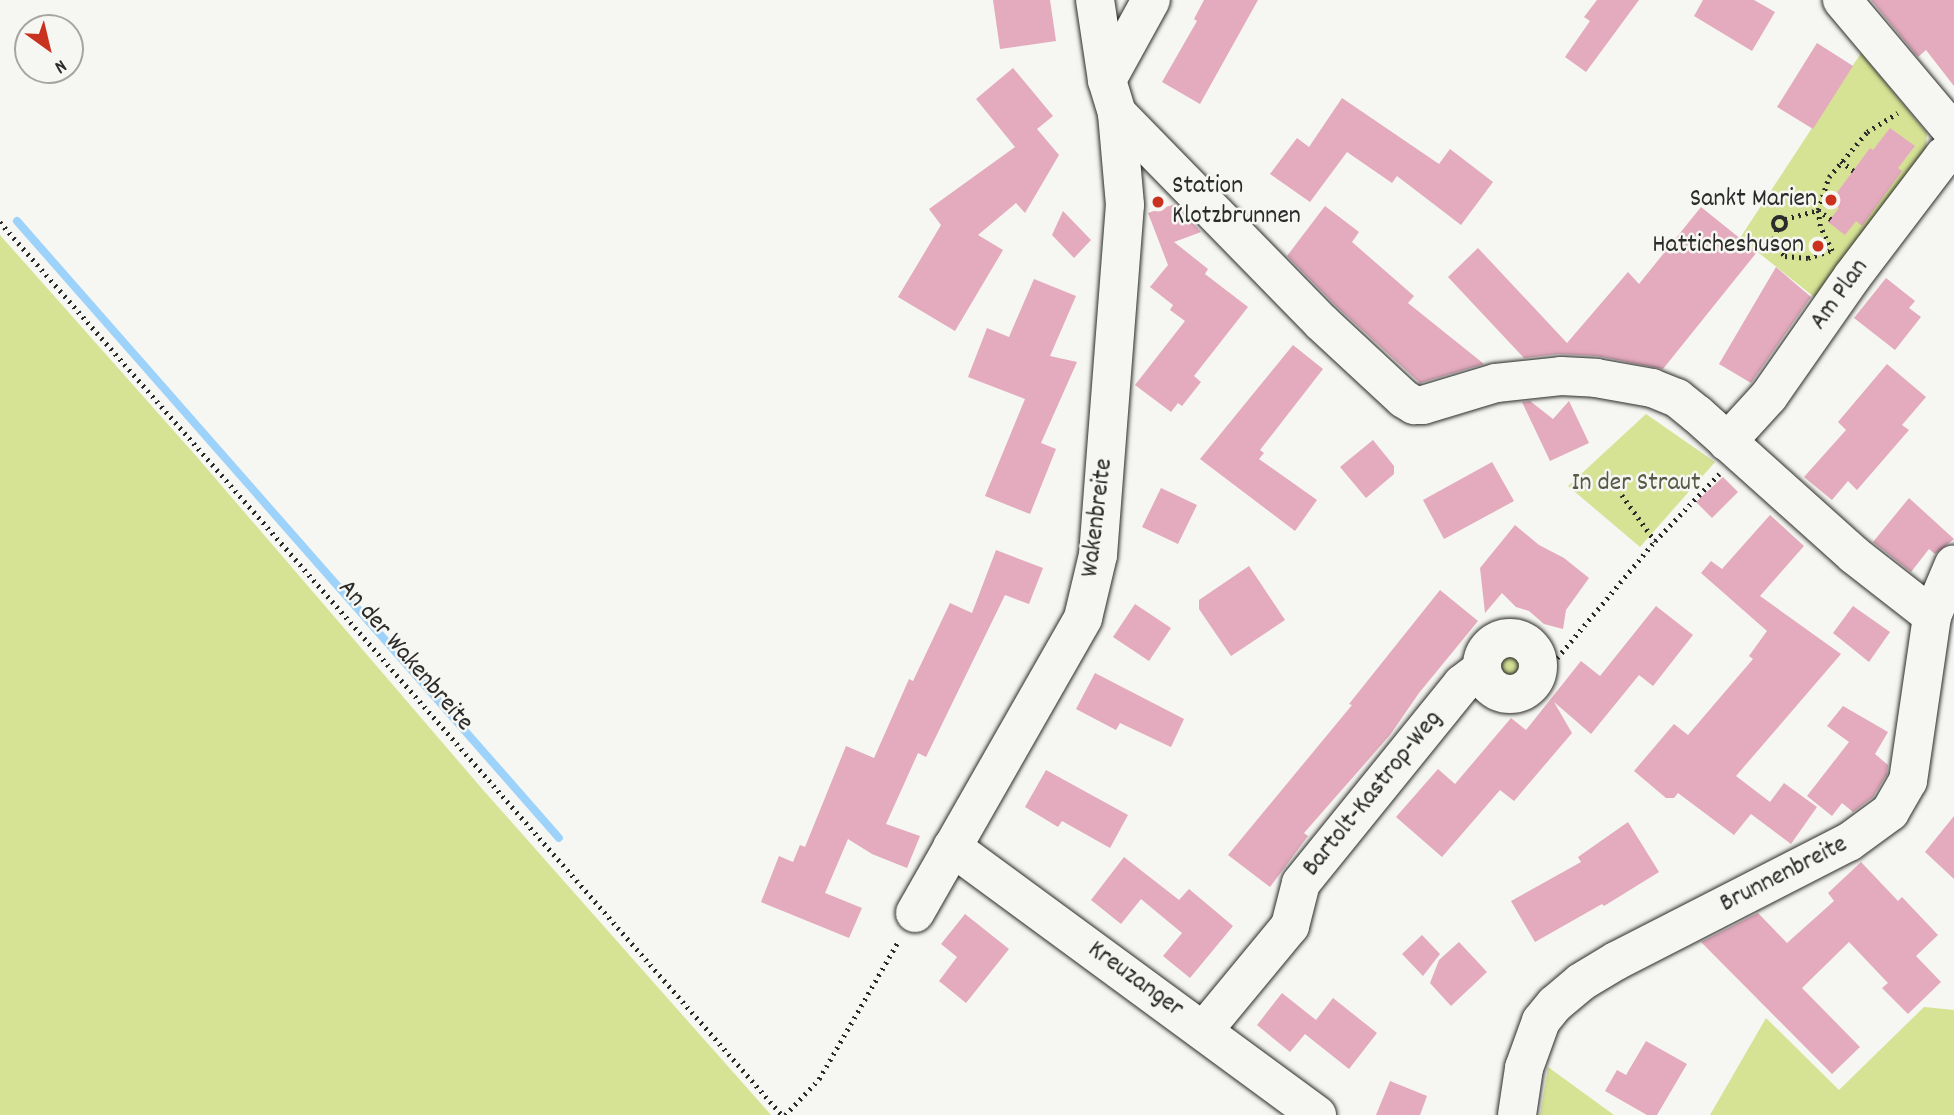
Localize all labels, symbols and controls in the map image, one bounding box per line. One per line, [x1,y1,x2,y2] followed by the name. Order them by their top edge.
[14,14,84,84] north arrow
[48,51,71,79] text: N
[1172,171,1301,232] place label: Station Klotzbrunnen
[1690,184,1817,216] place label: Sankt Marien
[1823,192,1839,208] marker: Sankt Marien
[1150,194,1166,210] marker: Station Klotzbrunnen
[1652,230,1804,262] place label: Hatticheshuson
[1810,238,1826,254] marker: Hatticheshuson
[1804,253,1876,337] street label: Am Plan
[1075,457,1121,579] street label: Wakenbreite
[1572,468,1700,500] park label: In der Straut
[331,574,479,738] street label: An der Wakenbreite
[1296,705,1450,883] street label: Bartolt-Kastrop-Weg
[1715,830,1853,920] street label: Brunnenbreite
[1081,935,1189,1025] street label: Kreuzanger

